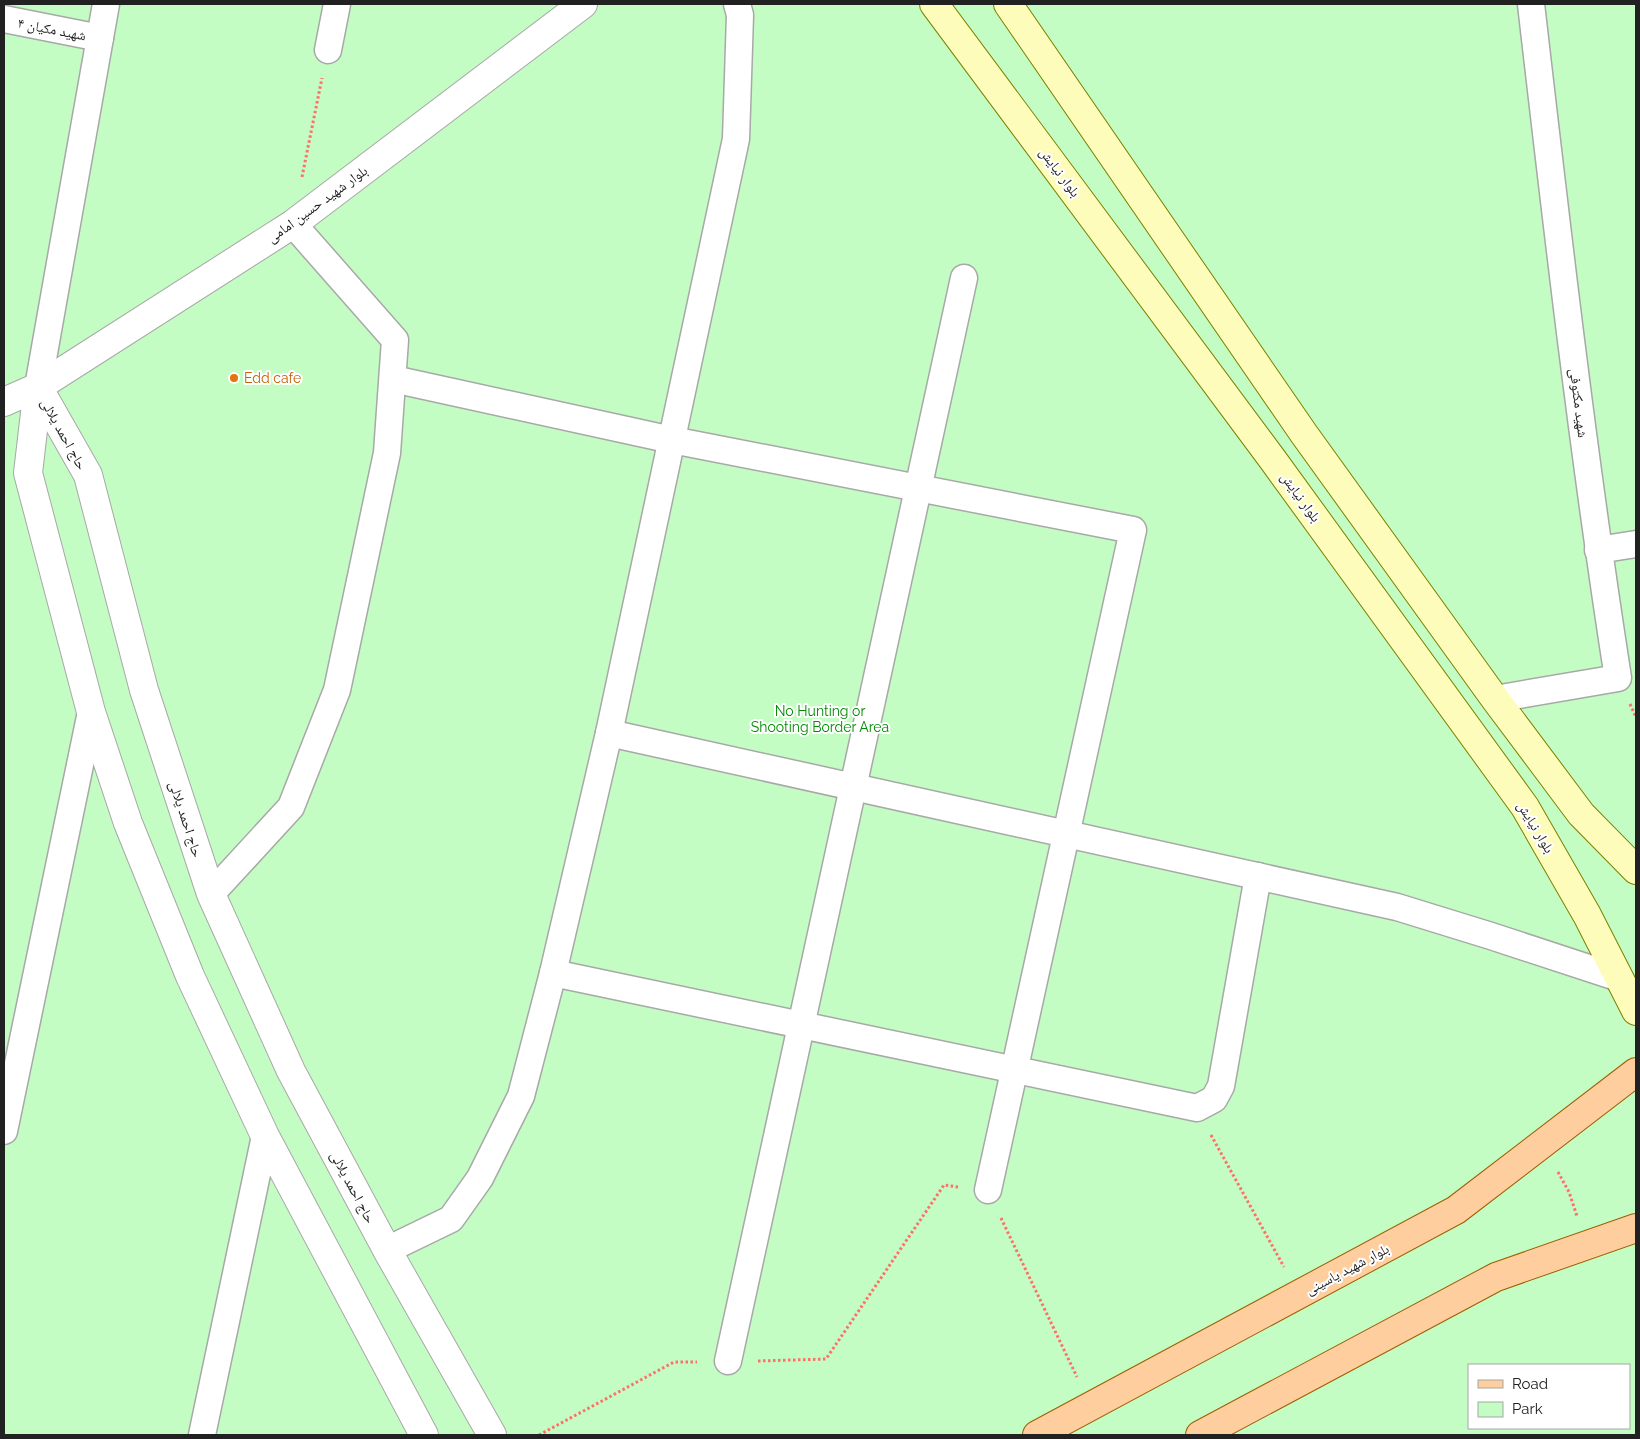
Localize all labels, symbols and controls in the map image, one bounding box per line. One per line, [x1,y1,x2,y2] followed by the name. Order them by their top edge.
[16,15,88,44] street label: شهید مکیان ۴
[1035,144,1084,201] street label: بلوار نیایش
[264,162,371,247] street label: بلوار شهید حسین امامی
[1566,367,1591,439] street label: شهید مکتوفی
[244,370,301,386] place label: Edd cafe
[228,372,240,384] marker: Edd cafe
[36,396,90,474] street label: حاج احمد یلالی
[1277,469,1324,526] street label: بلوار نیایش
[751,703,889,735] park label: No Hunting or Shooting Border Area
[164,779,206,860] street label: حاج احمد یلالی
[1513,798,1558,856] street label: بلوار نیایش
[326,1148,379,1227] street label: حاج احمد یلالی
[1303,1240,1392,1299] street label: بلوار شهید یاسینی
[1468,1364,1630,1429] legend
[1512,1375,1548,1393] text: Road
[1512,1400,1543,1418] text: Park

